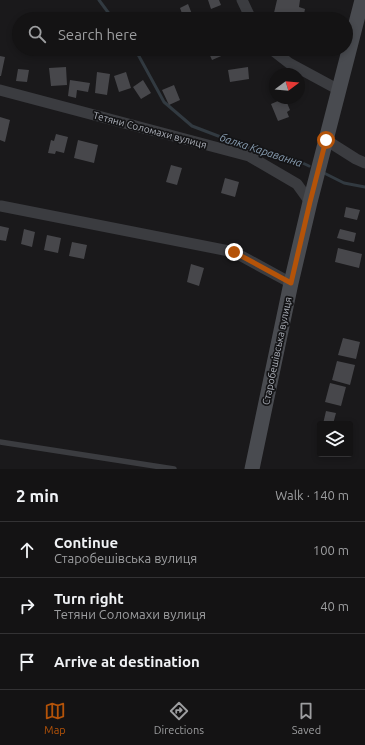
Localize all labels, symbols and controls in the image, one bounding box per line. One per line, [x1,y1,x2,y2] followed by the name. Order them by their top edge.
[12,12,353,56] search box
[26,23,48,45] icon: search
[58,26,137,43] text: Search here
[269,68,305,104] north arrow
[92,110,208,150] street label: Тетяни Соломахи вулиця
[218,131,304,169] water label: балка Караванна
[317,131,335,149] route start
[225,243,243,261] route end
[260,296,294,406] street label: Старобешівська вулиця
[317,421,353,457] map controls
[317,421,353,457] button: layers
[16,486,59,505] text: 2 min
[275,488,349,502] text: Walk · 140 m
[54,534,118,551] text: Continue
[16,539,38,561] icon: ahead
[313,543,349,557] text: 100 m
[54,551,197,565] text: Старобешівська вулиця
[54,590,124,607] text: Turn right
[16,595,38,617] icon: right
[320,599,349,613] text: 40 m
[54,607,206,621] text: Тетяни Соломахи вулиця
[16,651,38,673] icon: arrive
[54,653,200,670] text: Arrive at destination
[44,700,66,736] tab: Map
[154,700,204,736] tab: Directions
[292,700,321,736] tab: Saved

